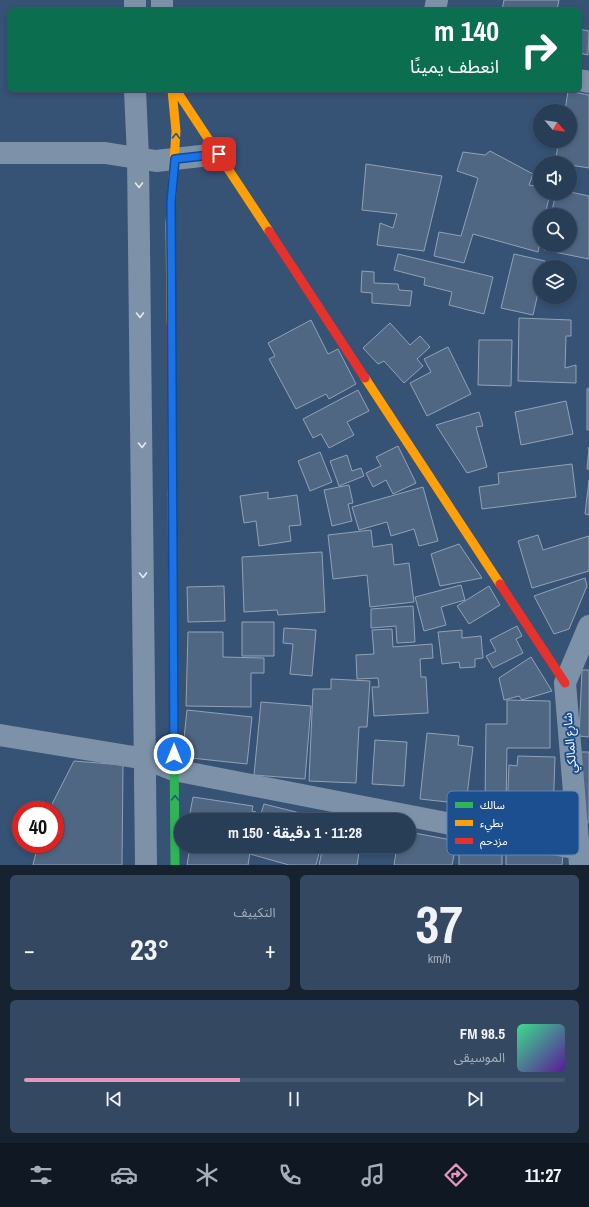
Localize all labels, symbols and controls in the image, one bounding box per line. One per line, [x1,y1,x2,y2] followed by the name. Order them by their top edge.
[434,12,499,50] text: 140 m
[513,24,565,76] icon: right
[410,54,499,79] text: انعطف يمينًا
[533,104,577,148] north arrow
[533,104,577,304] map controls
[172,133,180,139] one-way arrow
[202,137,236,171] pin
[208,143,230,165] icon: arrive
[533,156,577,200] button: sound
[134,182,143,188] one-way arrow
[533,208,577,252] button: search
[533,260,577,304] button: layers
[136,312,144,318] one-way arrow
[138,442,146,448] one-way arrow
[139,572,147,578] one-way arrow
[559,712,582,774] street label: شارع المالكي
[153,733,195,775] position arrow
[447,791,579,855] legend
[171,795,179,801] one-way arrow
[480,798,505,812] text: سالك
[12,801,64,853] speed limit sign: 40
[480,816,503,833] text: بطيء
[228,822,362,843] text: 11:28 · 1 دقيقة · 150 m
[480,834,508,850] text: مزدحم
[416,889,463,959] text: 37
[234,904,276,921] text: التكييف
[130,929,169,969] text: 23°
[24,935,35,965] text: −
[265,935,276,965] text: +
[428,950,451,967] text: km/h
[460,1023,505,1044] text: 98.5 FM
[454,1049,505,1066] text: الموسيقى
[103,1088,125,1110] icon: previous
[283,1088,305,1110] icon: pause
[464,1088,486,1110] icon: next
[27,1161,55,1189] icon: filters
[110,1161,138,1189] icon: car
[193,1161,221,1189] icon: climate
[276,1161,304,1189] icon: phone
[359,1161,387,1189] icon: music
[442,1161,470,1189] icon: directions
[525,1163,562,1188] text: 11:27

